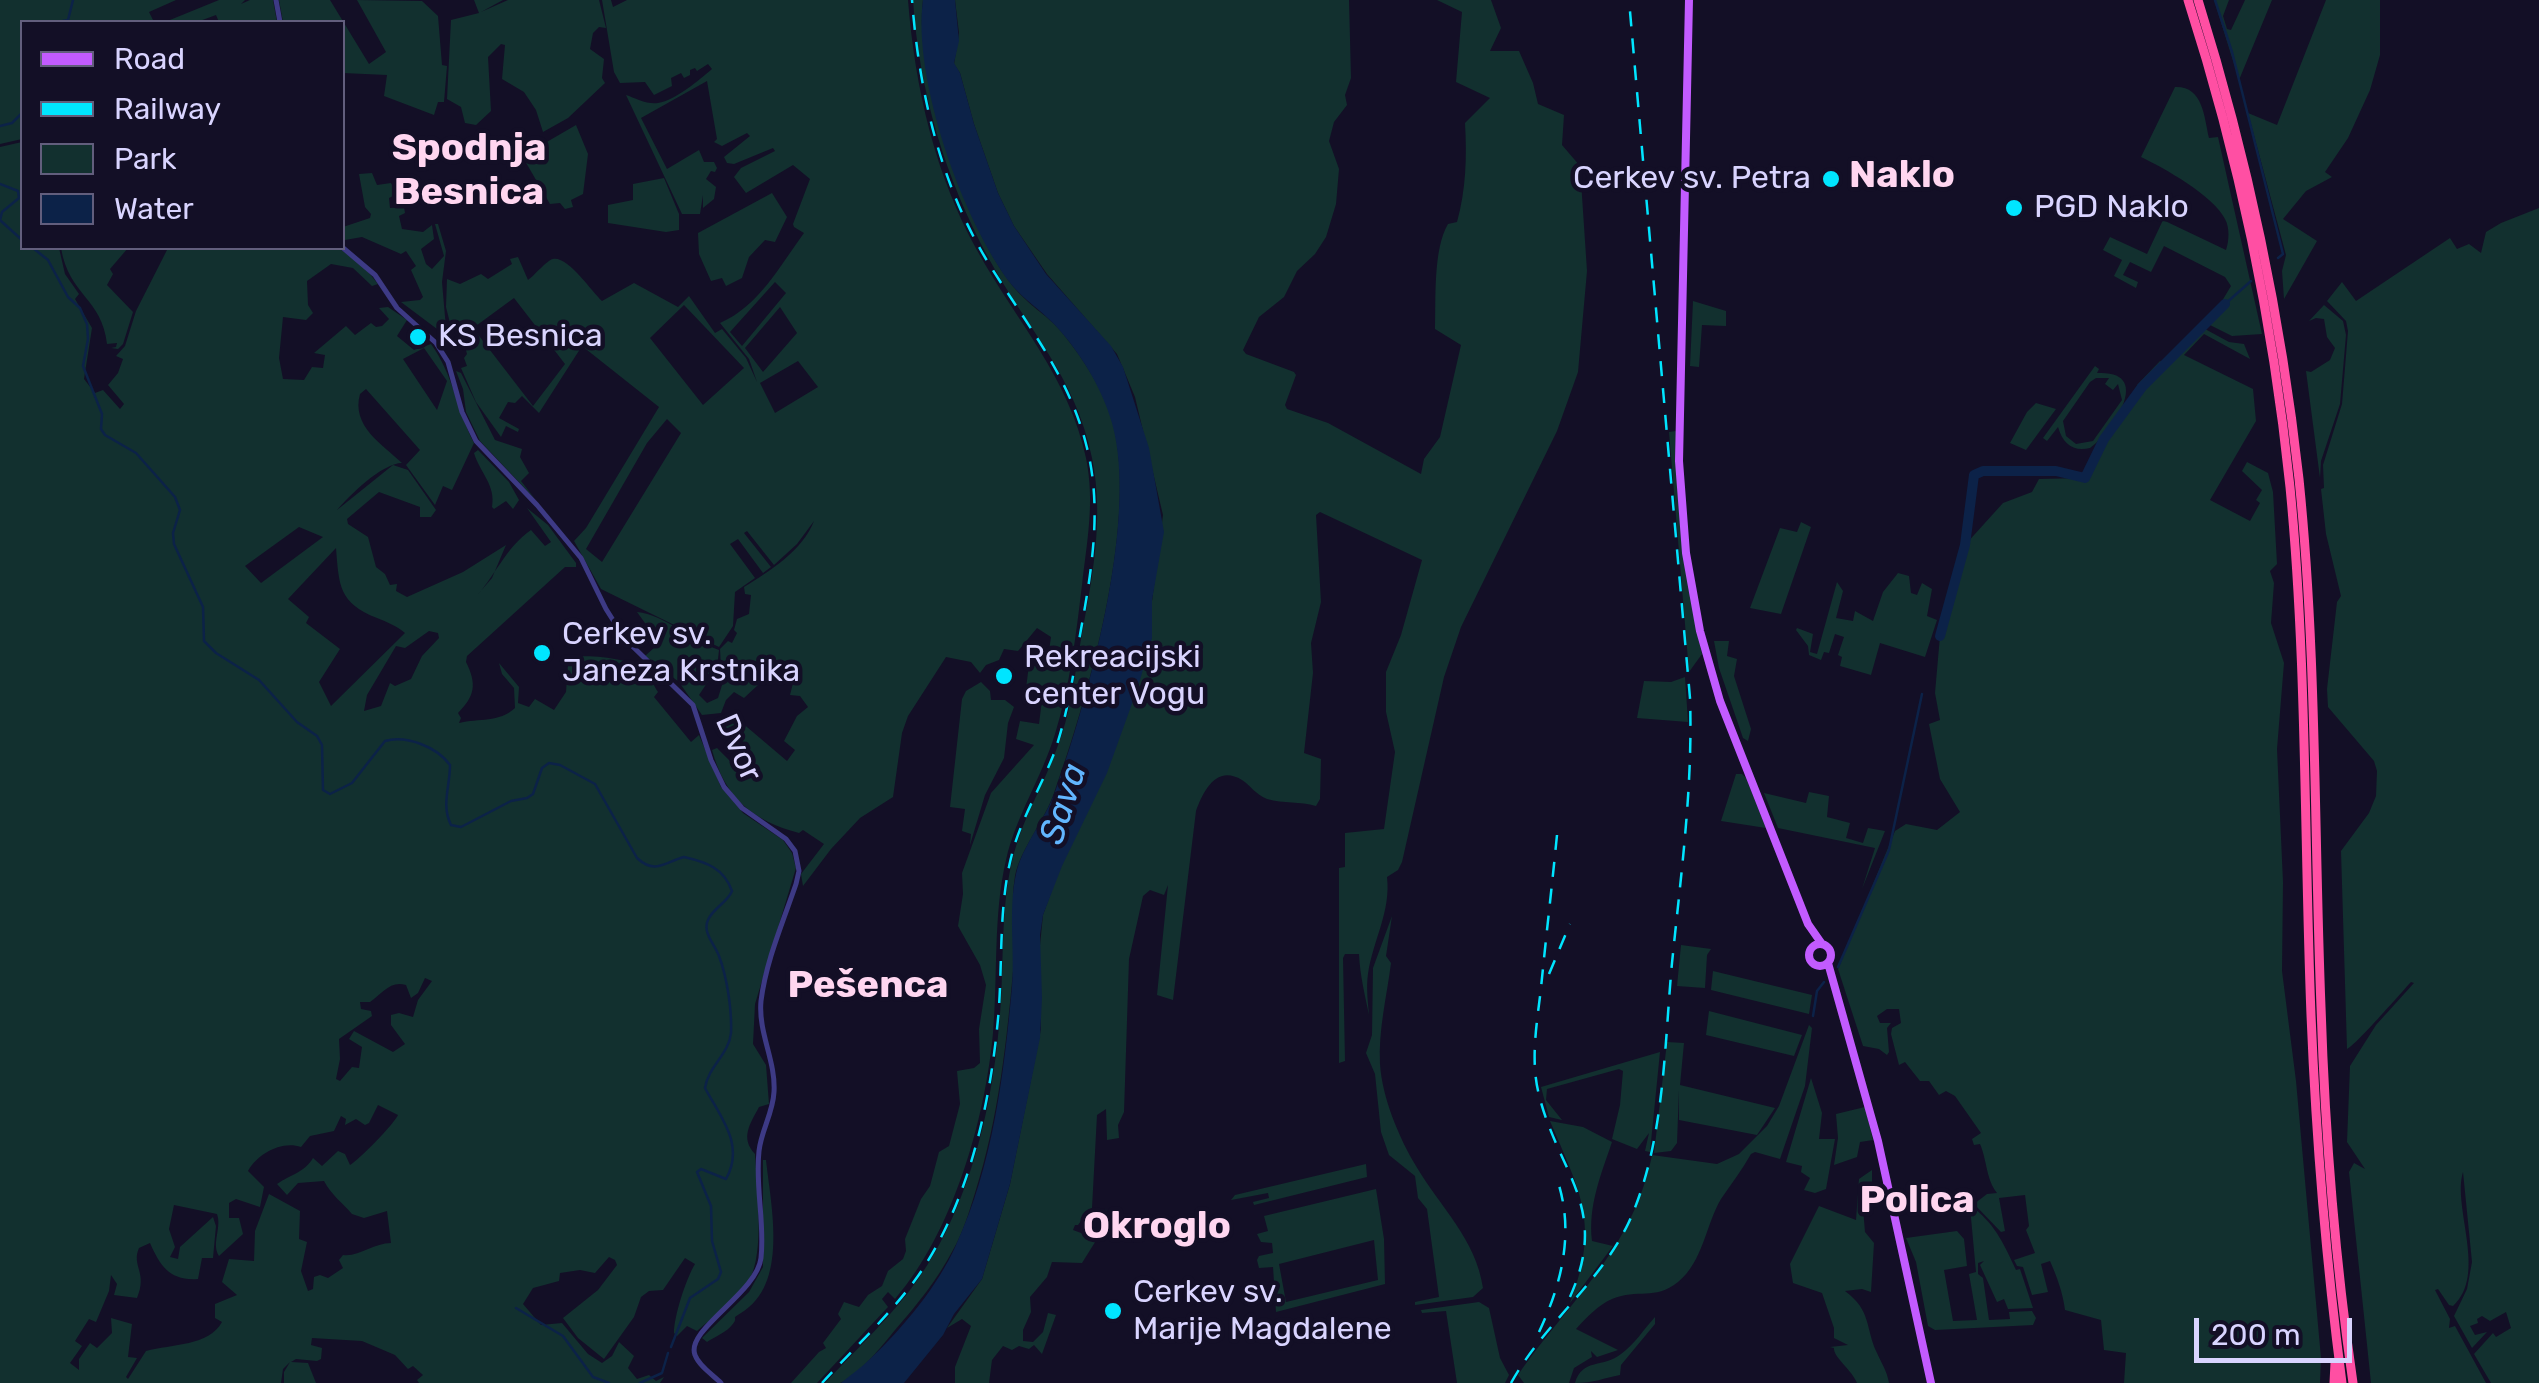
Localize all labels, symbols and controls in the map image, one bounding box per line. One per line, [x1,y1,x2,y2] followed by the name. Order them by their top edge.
[20,20,345,250] legend
[114,41,185,77] text: Road
[114,91,221,127] text: Railway
[392,126,546,215] district label: Spodnja Besnica
[114,141,176,177] text: Park
[1849,153,1955,199] district label: Naklo
[1573,160,1811,198] place label: Cerkev sv. Petra
[1820,168,1842,190] marker: Cerkev sv. Petra
[2034,189,2189,227] place label: PGD Naklo
[114,191,194,227] text: Water
[2003,197,2025,219] marker: PGD Naklo
[438,318,603,356] place label: KS Besnica
[407,326,429,348] marker: KS Besnica
[562,616,800,691] place label: Cerkev sv. Janeza Krstnika
[1024,639,1205,714] place label: Rekreacijski center Vogu
[531,642,553,664] marker: Cerkev sv. Janeza Krstnika
[993,665,1015,687] marker: Rekreacijski center Vogu
[706,708,770,788] street label: Dvor
[1031,758,1097,850] water label: Sava
[788,963,948,1009] district label: Pešenca
[1859,1178,1975,1224] district label: Polica
[1083,1204,1231,1250] district label: Okroglo
[1133,1274,1392,1349] place label: Cerkev sv. Marije Magdalene
[2199,1298,2356,1360] scale bar
[1102,1300,1124,1322] marker: Cerkev sv. Marije Magdalene
[2211,1317,2301,1353] text: 200 m

